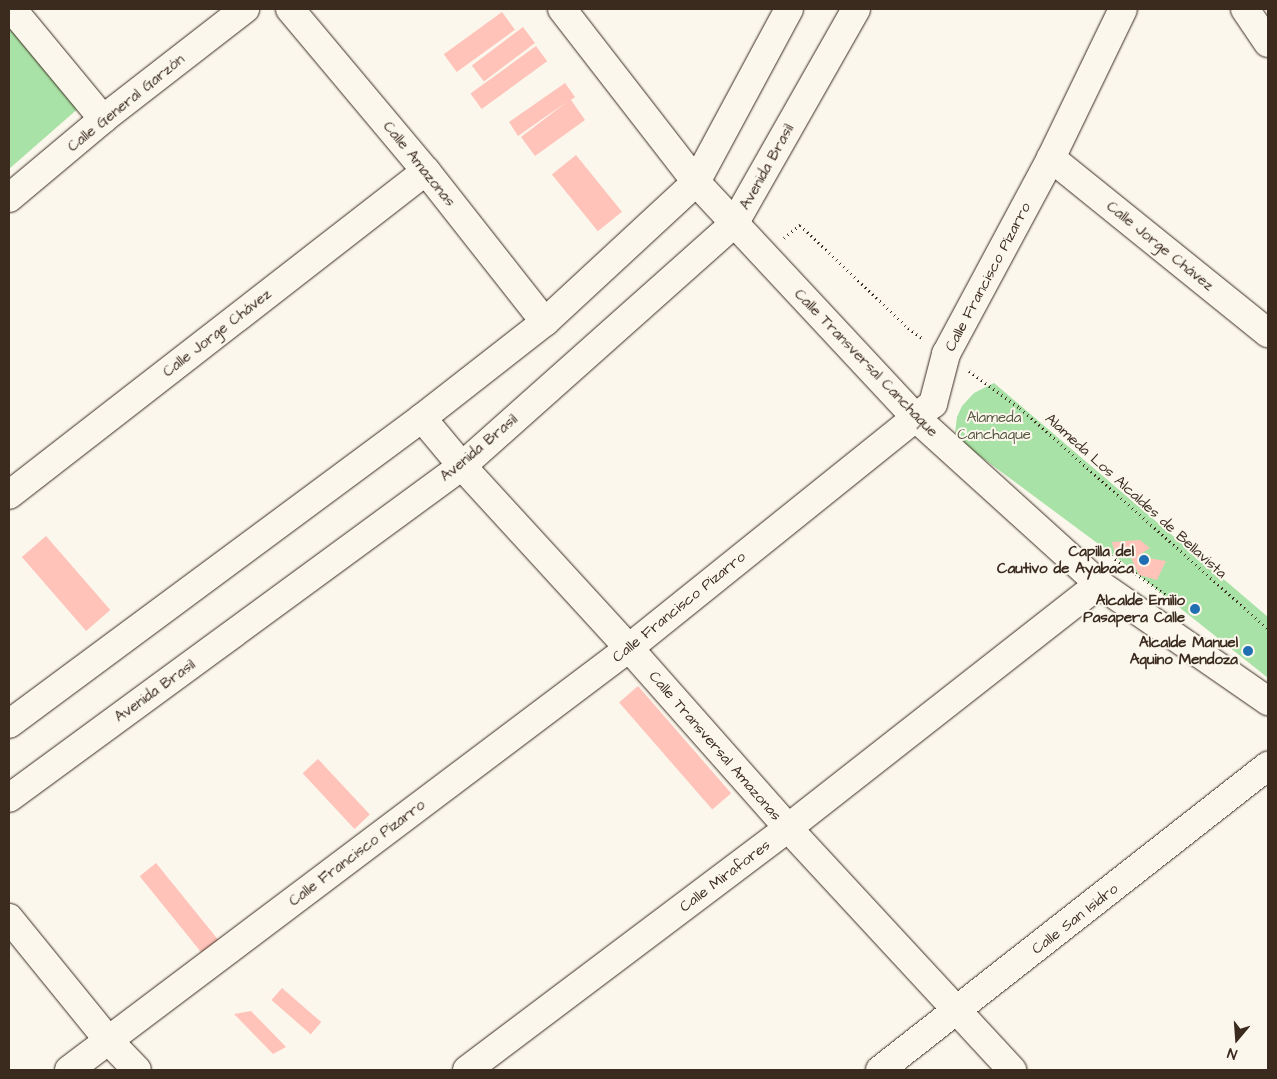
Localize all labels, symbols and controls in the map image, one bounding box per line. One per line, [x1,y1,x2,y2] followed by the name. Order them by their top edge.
[64,50,188,156] street label: Calle General Garzón
[379,118,459,210] street label: Calle Amazonas
[736,121,798,213] street label: Avenida Brasil
[1103,197,1217,295] street label: Calle Jorge Chávez
[941,199,1035,355] street label: Calle Francisco Pizarro
[159,285,275,381] street label: Calle Jorge Chávez
[790,285,942,441] street label: Calle Transversal Canchaque
[957,408,1031,443] park label: Alameda Canchaque
[437,410,521,486] street label: Avenida Brasil
[1042,410,1230,582] street label: Alameda Los Alcaldes de Bellavista
[997,542,1134,577] place label: Capilla del Cautivo de Ayabaca
[609,548,749,666] street label: Calle Francisco Pizarro
[1138,554,1150,566] marker: Capilla del Cautivo de Ayabaca
[1083,591,1185,626] place label: Alcalde Emilio Pasapera Calle
[1189,603,1201,615] marker: Alcalde Emilio Pasapera Calle
[1130,633,1238,668] place label: Alcalde Manuel Aquino Mendoza
[1242,645,1254,657] marker: Alcalde Manuel Aquino Mendoza
[111,656,199,726] street label: Avenida Brasil
[645,667,785,825] street label: Calle Transversal Amazonas
[285,796,429,910] street label: Calle Francisco Pizarro
[676,836,774,916] street label: Calle Mirafores
[1028,880,1122,958] street label: Calle San Isidro
[1212,1014,1262,1064] north arrow
[1225,1042,1240,1064] text: N

